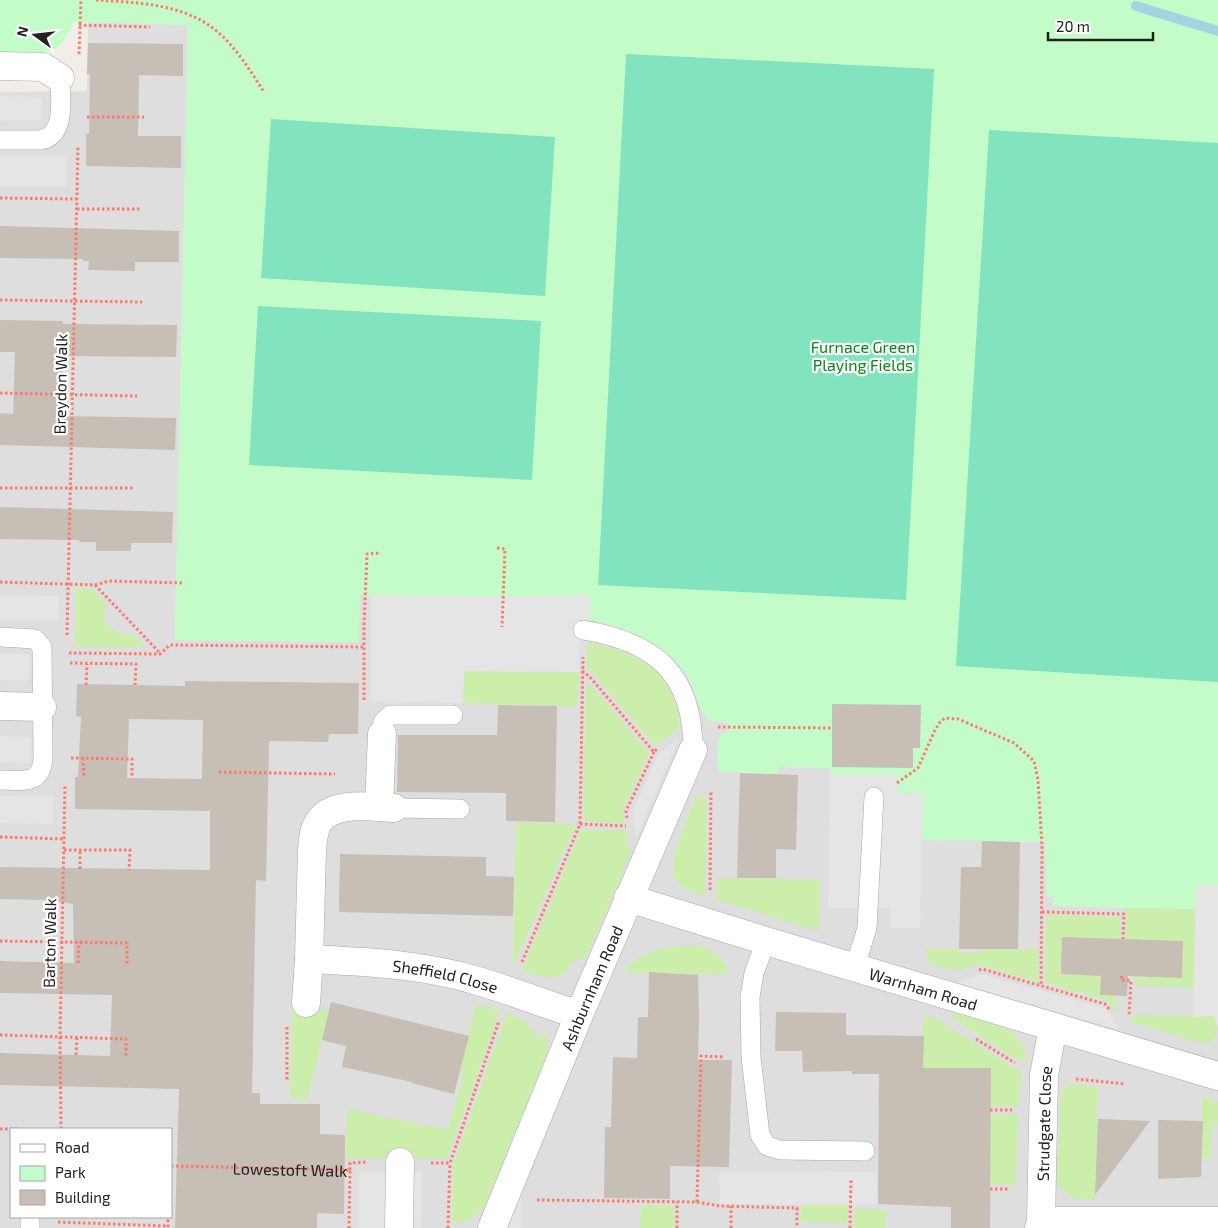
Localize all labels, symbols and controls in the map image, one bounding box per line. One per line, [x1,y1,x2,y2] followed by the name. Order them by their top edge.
[10,10,60,60] north arrow
[1048,10,1153,42] scale bar
[1056,17,1090,35] text: 20 m
[12,24,31,39] text: N
[50,334,70,434] street label: Breydon Walk
[811,337,915,374] park label: Furnace Green Playing Fields
[39,898,59,988] street label: Barton Walk
[556,922,626,1053] street label: Ashburnham Road
[392,955,501,996] street label: Sheffield Close
[867,963,980,1013] street label: Warnham Road
[1032,1064,1055,1181] street label: Strudgate Close
[10,1128,172,1218] legend
[55,1138,90,1156] text: Road
[232,1158,347,1179] street label: Lowestoft Walk
[55,1163,86,1181] text: Park
[55,1188,111,1206] text: Building

